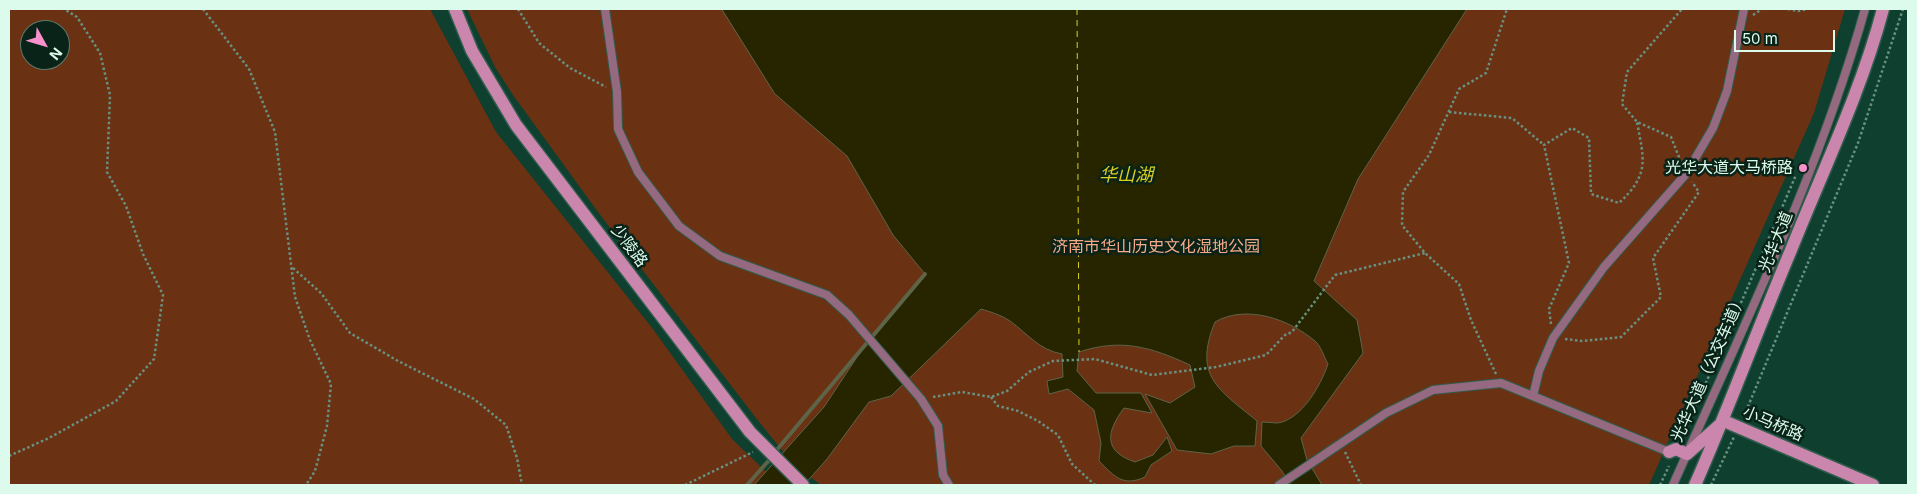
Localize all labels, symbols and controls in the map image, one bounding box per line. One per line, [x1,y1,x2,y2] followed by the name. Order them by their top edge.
[20,20,70,70] north arrow
[1737,20,1838,52] scale bar
[1742,29,1778,48] text: 50 m
[46,45,66,64] text: N
[1665,158,1793,178] place label: 光华大道大马桥路
[1797,162,1809,174] marker: 光华大道大马桥路
[1099,165,1153,187] water label: 华山湖
[1755,209,1797,275] street label: 光华大道
[607,221,651,271] street label: 少陵路
[1052,237,1260,257] park label: 济南市华山历史文化湿地公园
[1668,291,1750,445] street label: 光华大道（公交车道）
[1740,403,1806,445] street label: 小马桥路

